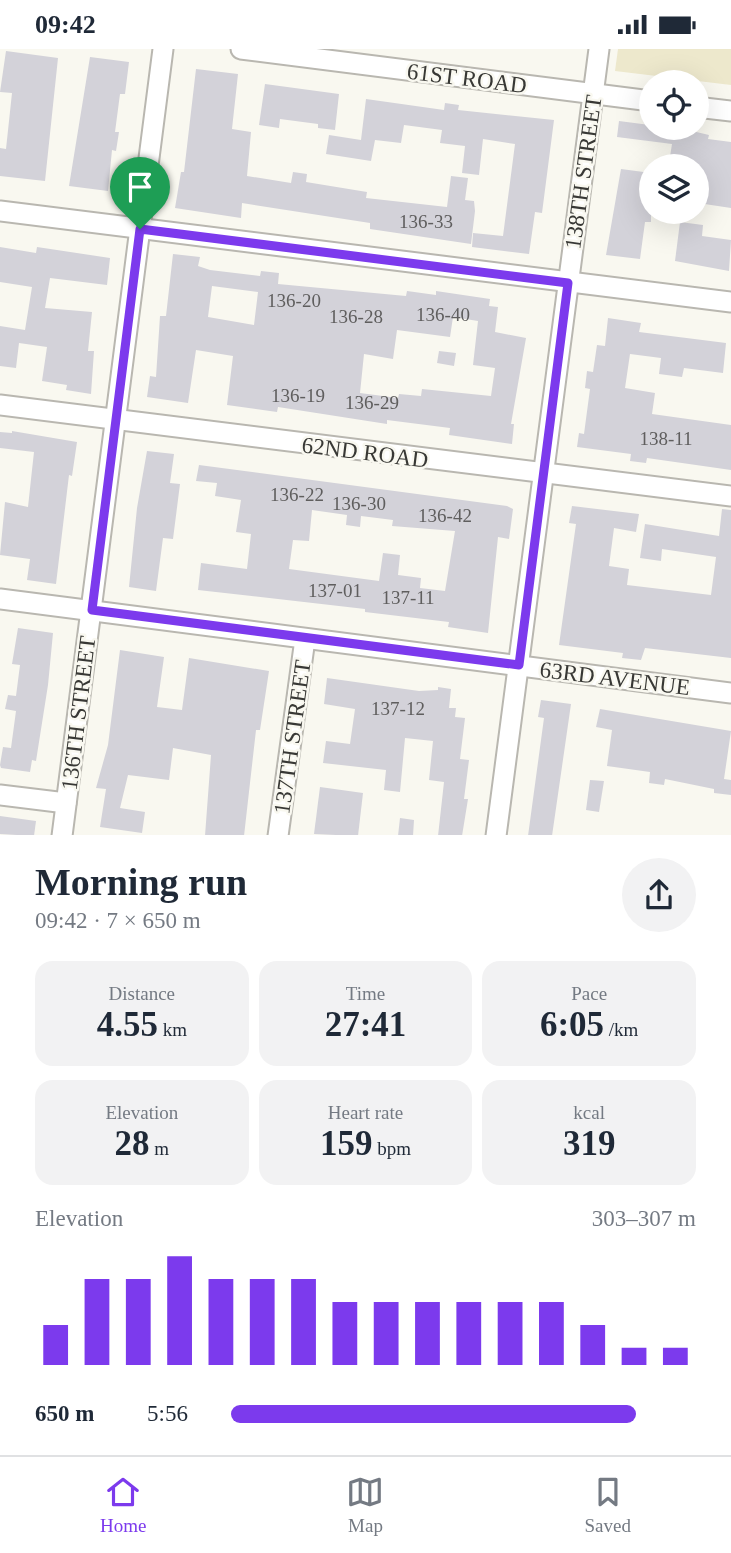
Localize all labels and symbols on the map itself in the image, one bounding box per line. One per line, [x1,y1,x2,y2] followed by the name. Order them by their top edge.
[406,59,528,98] street label: 61ST ROAD
[560,93,607,251] street label: 138TH STREET
[110,157,170,229] pin
[399,211,453,232] house number: 136-33
[267,290,321,311] house number: 136-20
[416,304,470,325] house number: 136-40
[329,306,383,327] house number: 136-28
[271,385,325,406] house number: 136-19
[345,392,399,413] house number: 136-29
[639,428,693,449] house number: 138-11
[300,432,430,473] street label: 62ND ROAD
[270,484,324,505] house number: 136-22
[332,493,386,514] house number: 136-30
[418,505,472,526] house number: 136-42
[308,580,362,601] house number: 137-01
[381,587,435,608] house number: 137-11
[57,634,100,792] street label: 136TH STREET
[538,657,691,700] street label: 63RD AVENUE
[269,658,316,816] street label: 137TH STREET
[371,698,425,719] house number: 137-12

